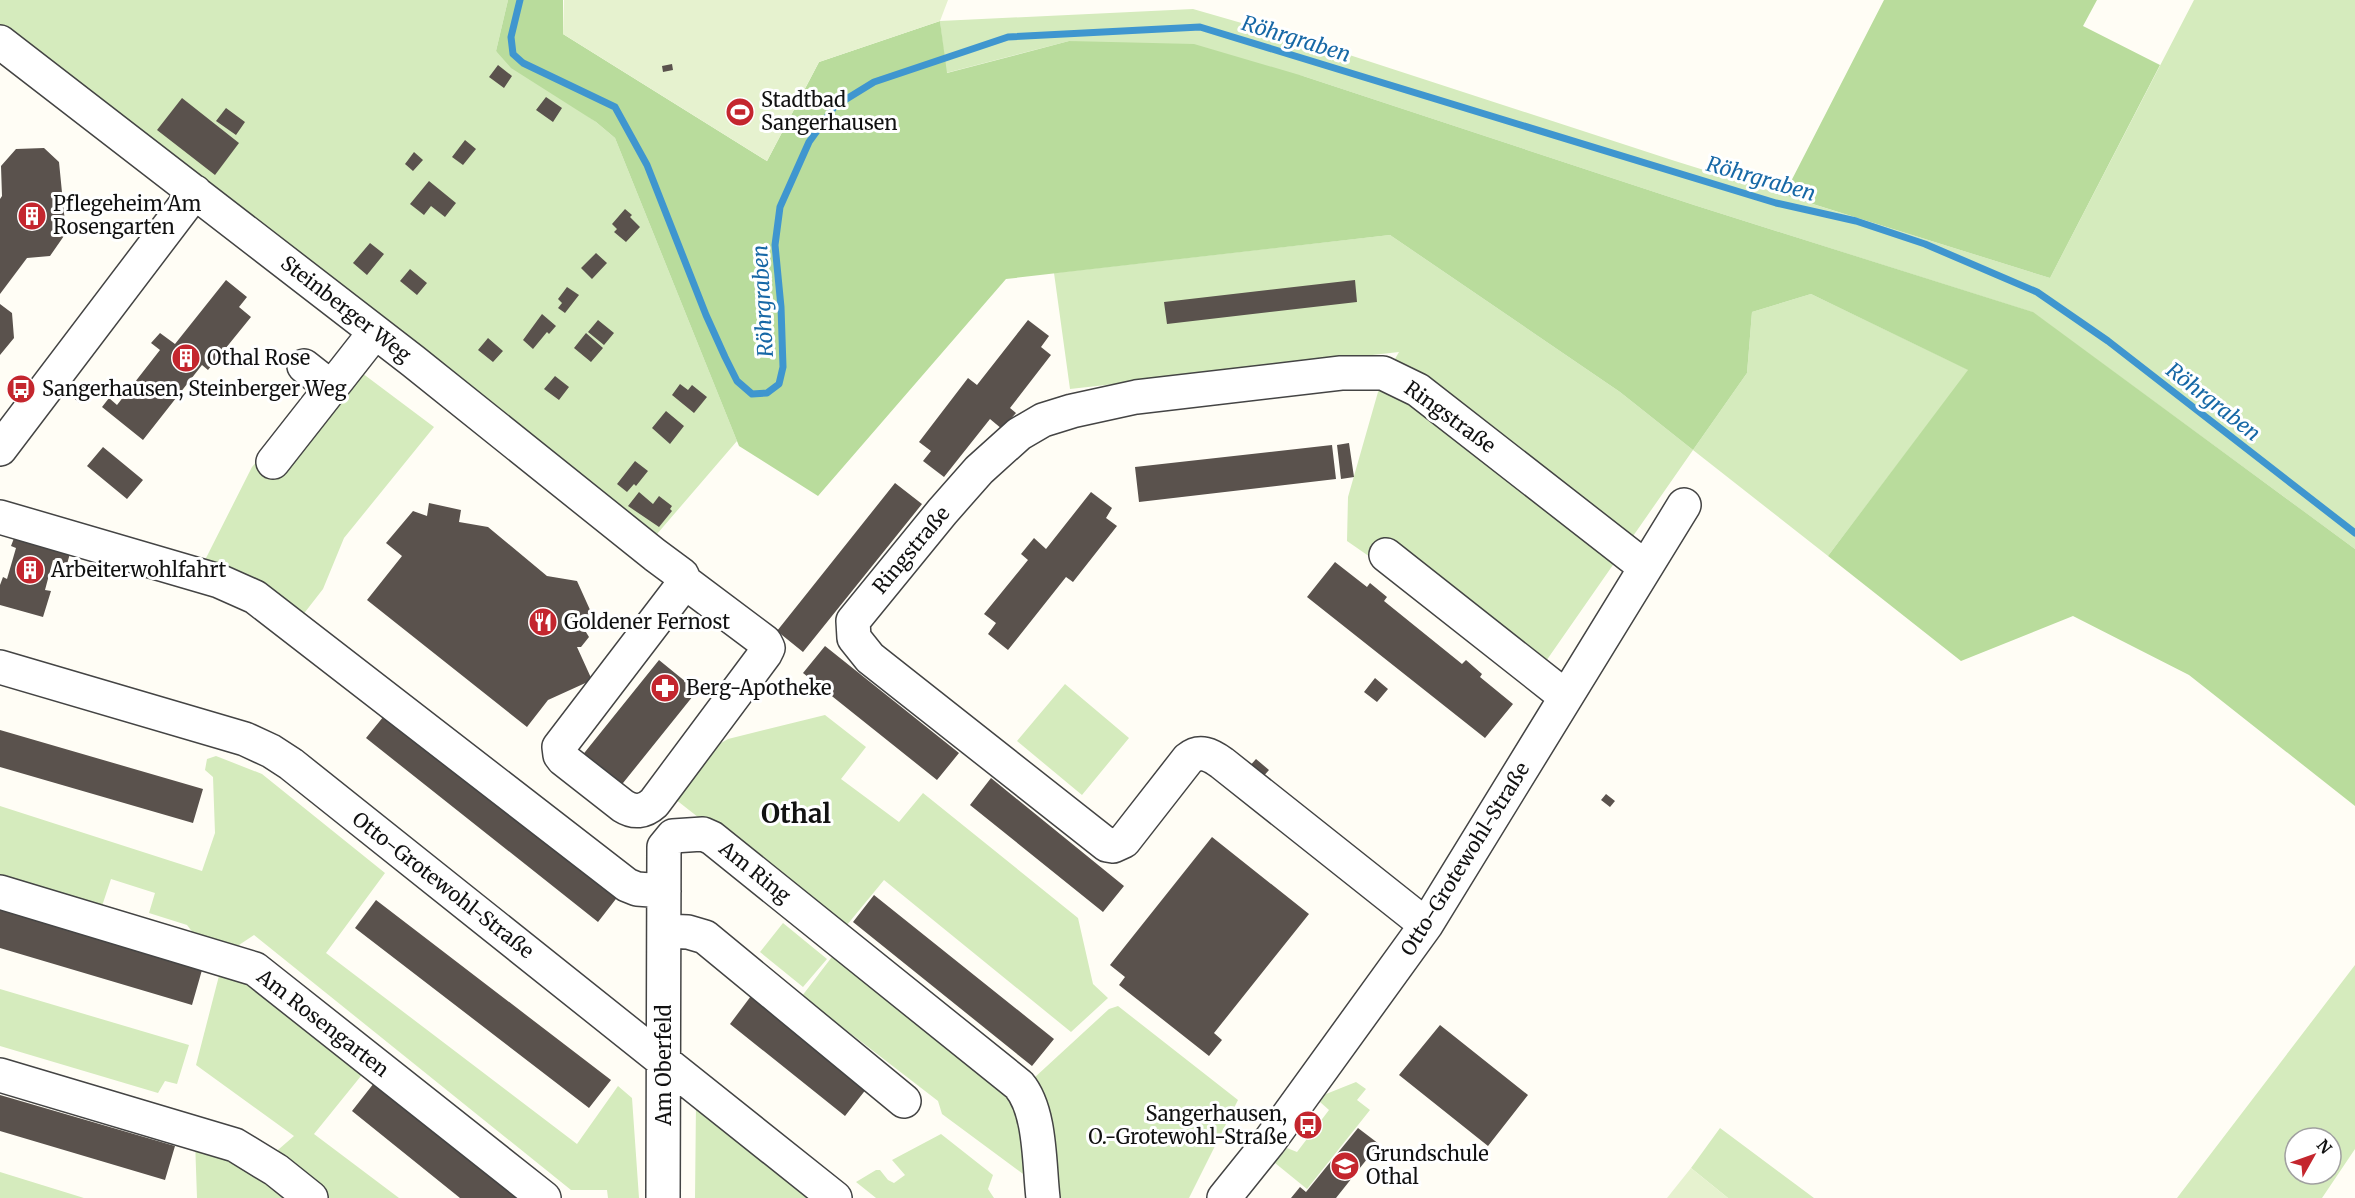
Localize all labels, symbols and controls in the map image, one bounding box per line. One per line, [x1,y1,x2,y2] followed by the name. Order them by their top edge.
[1238,9,1354,68] water label: Röhrgraben
[761,87,898,135] place label: Stadtbad Sangerhausen
[724,96,756,128] sports icon: Stadtbad Sangerhausen
[1703,150,1819,207] water label: Röhrgraben
[53,191,202,239] place label: Pflegeheim Am Rosengarten
[16,200,48,232] building icon: Pflegeheim Am Rosengarten
[746,244,779,358] water label: Röhrgraben
[276,250,416,367] street label: Steinberger Weg
[170,342,202,374] building icon: Othal Rose
[207,345,310,370] place label: Othal Rose
[2161,356,2266,447] water label: Röhrgraben
[5,373,37,405] bus stop icon: Sangerhausen, Steinberger Weg
[1400,375,1501,458] street label: Ringstraße
[42,376,347,401] place label: Sangerhausen, Steinberger Weg
[867,501,954,599] street label: Ringstraße
[14,554,46,586] building icon: Arbeiterwohlfahrt
[50,557,226,582] place label: Arbeiterwohlfahrt
[527,606,559,638] restaurant icon: Goldener Fernost
[564,609,730,634] place label: Goldener Fernost
[649,672,681,704] pharmacy icon: Berg-Apotheke
[686,675,831,700] place label: Berg-Apotheke
[1395,757,1534,960] street label: Otto-Grotewohl-Straße
[761,797,831,830] district label: Othal
[348,806,539,963] street label: Otto-Grotewohl-Straße
[714,835,796,908] street label: Am Ring
[252,963,394,1082] street label: Am Rosengarten
[651,1004,676,1127] street label: Am Oberfeld
[1088,1101,1287,1149] place label: Sangerhausen, O.-Grotewohl-Straße
[1292,1109,1324,1141] bus stop icon: Sangerhausen, O.-Grotewohl-Straße
[2283,1126,2343,1186] north arrow
[2313,1135,2336,1158] text: N
[1366,1141,1489,1189] place label: Grundschule Othal
[1329,1150,1361,1182] school or university icon: Grundschule Othal

